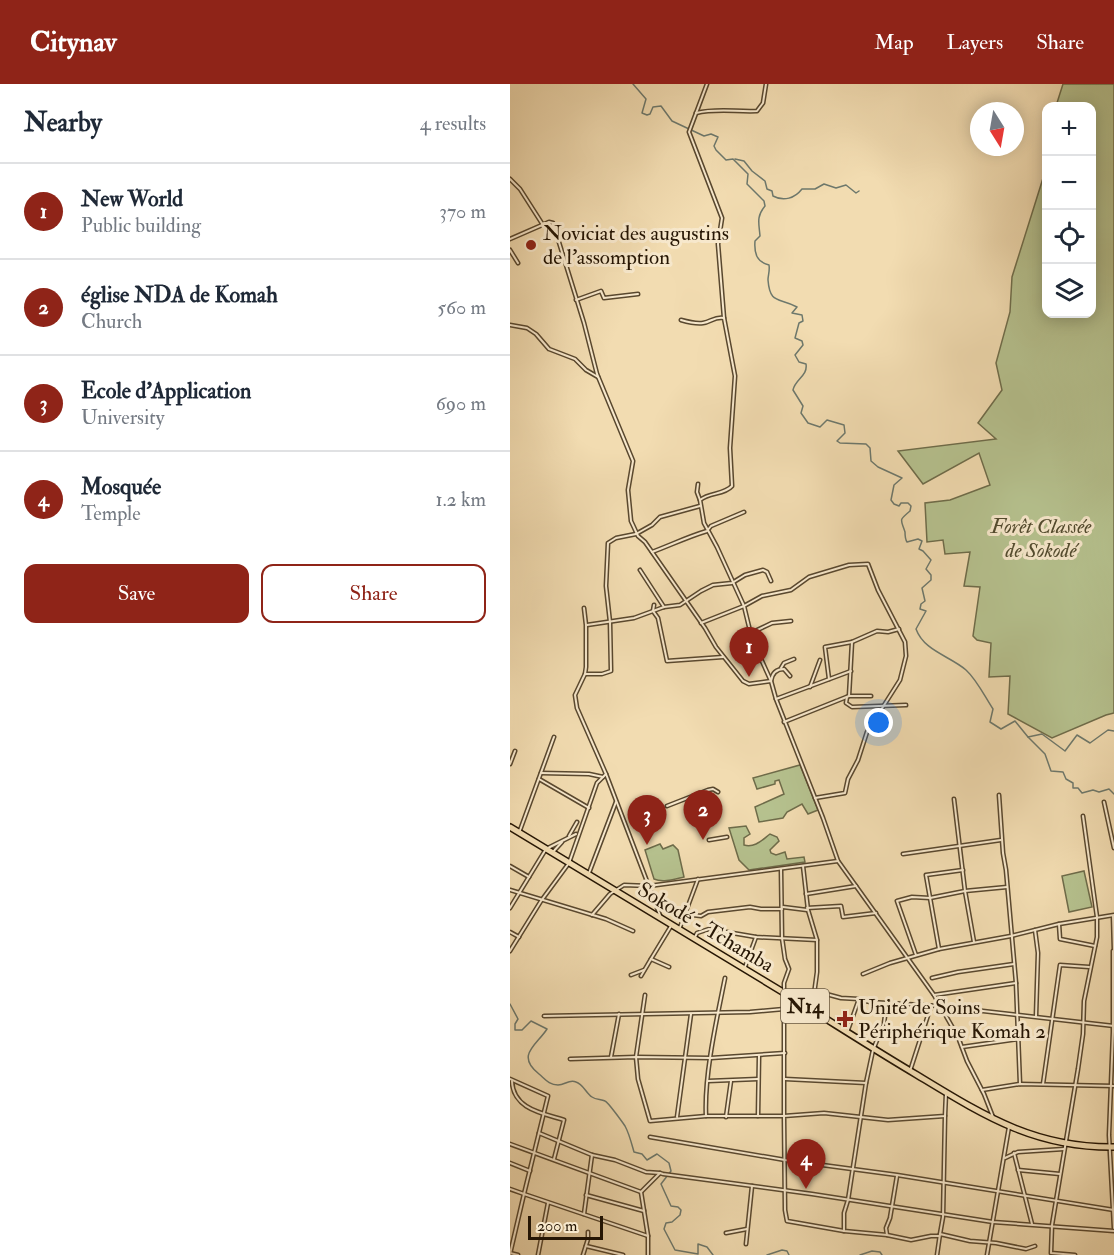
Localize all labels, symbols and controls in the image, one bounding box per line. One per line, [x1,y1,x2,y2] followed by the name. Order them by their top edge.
[30,25,117,60] text: Citynav
[874,29,914,56] text: Map
[947,29,1003,56] text: Layers
[1036,29,1084,56] text: Share
[970,102,1024,156] north arrow
[1042,102,1096,318] map controls
[1042,102,1096,156] button: +
[24,107,102,139] text: Nearby
[420,111,486,136] text: 4 results
[1042,156,1096,210] button: −
[81,185,183,213] text: New World
[40,199,47,224] text: 1
[439,199,486,224] text: 370 m
[1042,210,1096,264] button: locate
[81,213,201,238] text: Public building
[543,220,729,271] place label: Noviciat des augustins de l'assomption
[524,238,538,252] marker: Noviciat des augustins de l'assomption
[1042,264,1096,318] button: layers
[81,281,278,309] text: église NDA de Komah
[38,295,49,320] text: 2
[437,295,486,320] text: 560 m
[81,309,142,334] text: Church
[81,377,251,405] text: Ecole d'Application
[40,391,47,416] text: 3
[436,391,486,416] text: 690 m
[81,405,164,430] text: University
[81,473,161,501] text: Mosquée
[38,487,49,512] text: 4
[436,487,486,512] text: 1.2 km
[81,501,141,526] text: Temple
[990,513,1092,564] park label: Forêt Classée de Sokodé
[24,564,249,623] button: Save
[261,564,486,623] button: Share
[730,628,768,677] pin: 1
[864,708,893,737] your location
[684,790,722,840] pin: 2
[628,796,666,845] pin: 3
[633,876,779,979] street label: Sokodé - Tchamba
[781,989,829,1023] road number: N14
[858,994,1046,1045] place label: Unité de Soins Périphérique Komah 2
[836,1010,854,1028] marker: Unité de Soins Périphérique Komah 2
[786,1140,826,1189] pin: 4
[528,1213,603,1240] scale bar
[537,1216,577,1236] text: 200 m

